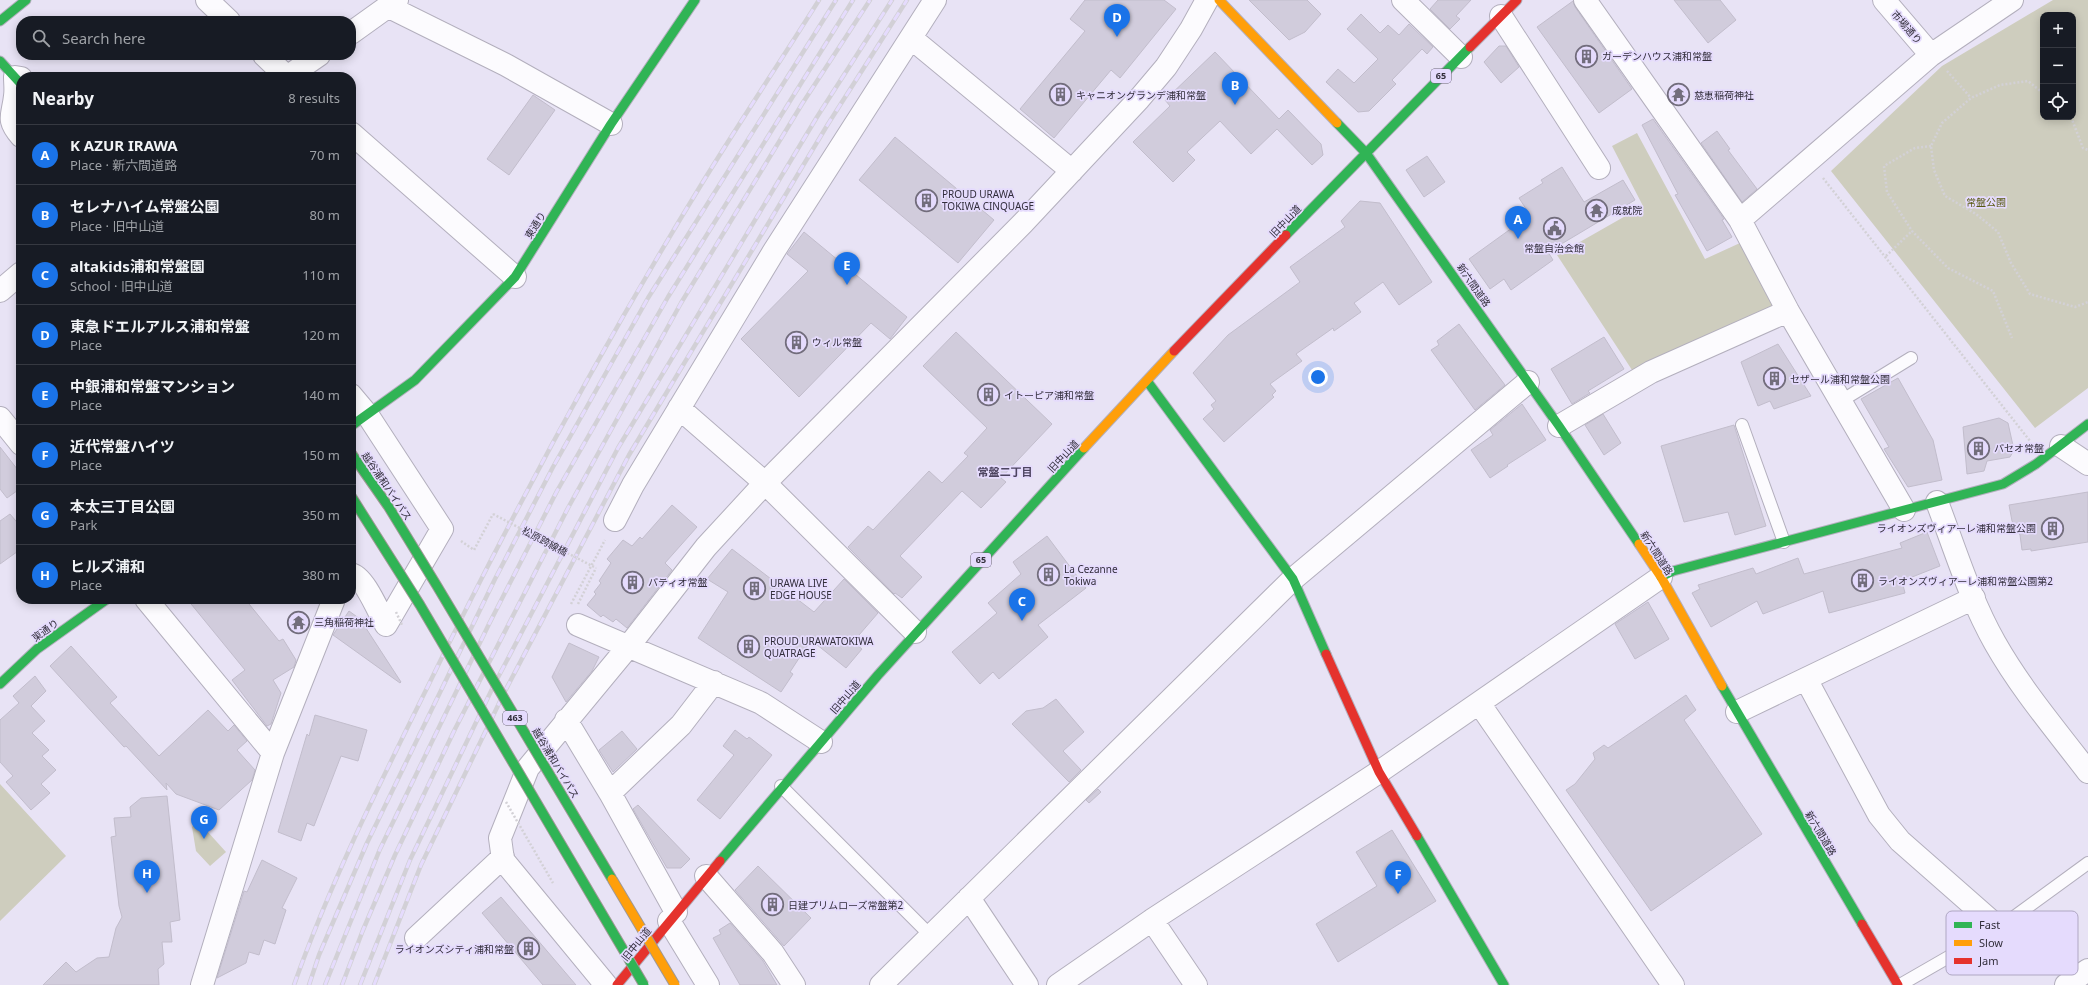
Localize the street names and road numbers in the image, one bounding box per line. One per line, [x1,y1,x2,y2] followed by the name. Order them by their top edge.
[1889,7,1925,47] street label: 市場通り
[1431,69,1451,83] road number: 65
[1266,202,1304,240] street label: 旧中山道
[521,209,549,241] street label: 東通り
[1454,261,1494,309] street label: 新六間道路
[1044,437,1082,475] street label: 旧中山道
[359,449,415,523] street label: 越谷浦和バイパス
[520,523,570,559] street label: 松原跨線橋
[1638,528,1676,578] street label: 新六間道路
[971,553,991,567] road number: 65
[29,616,61,644] street label: 東通り
[827,677,863,717] street label: 旧中山道
[503,711,527,725] road number: 463
[529,725,583,801] street label: 越谷浦和バイパス
[1802,808,1840,858] street label: 新六間道路
[618,924,654,964] street label: 旧中山道

